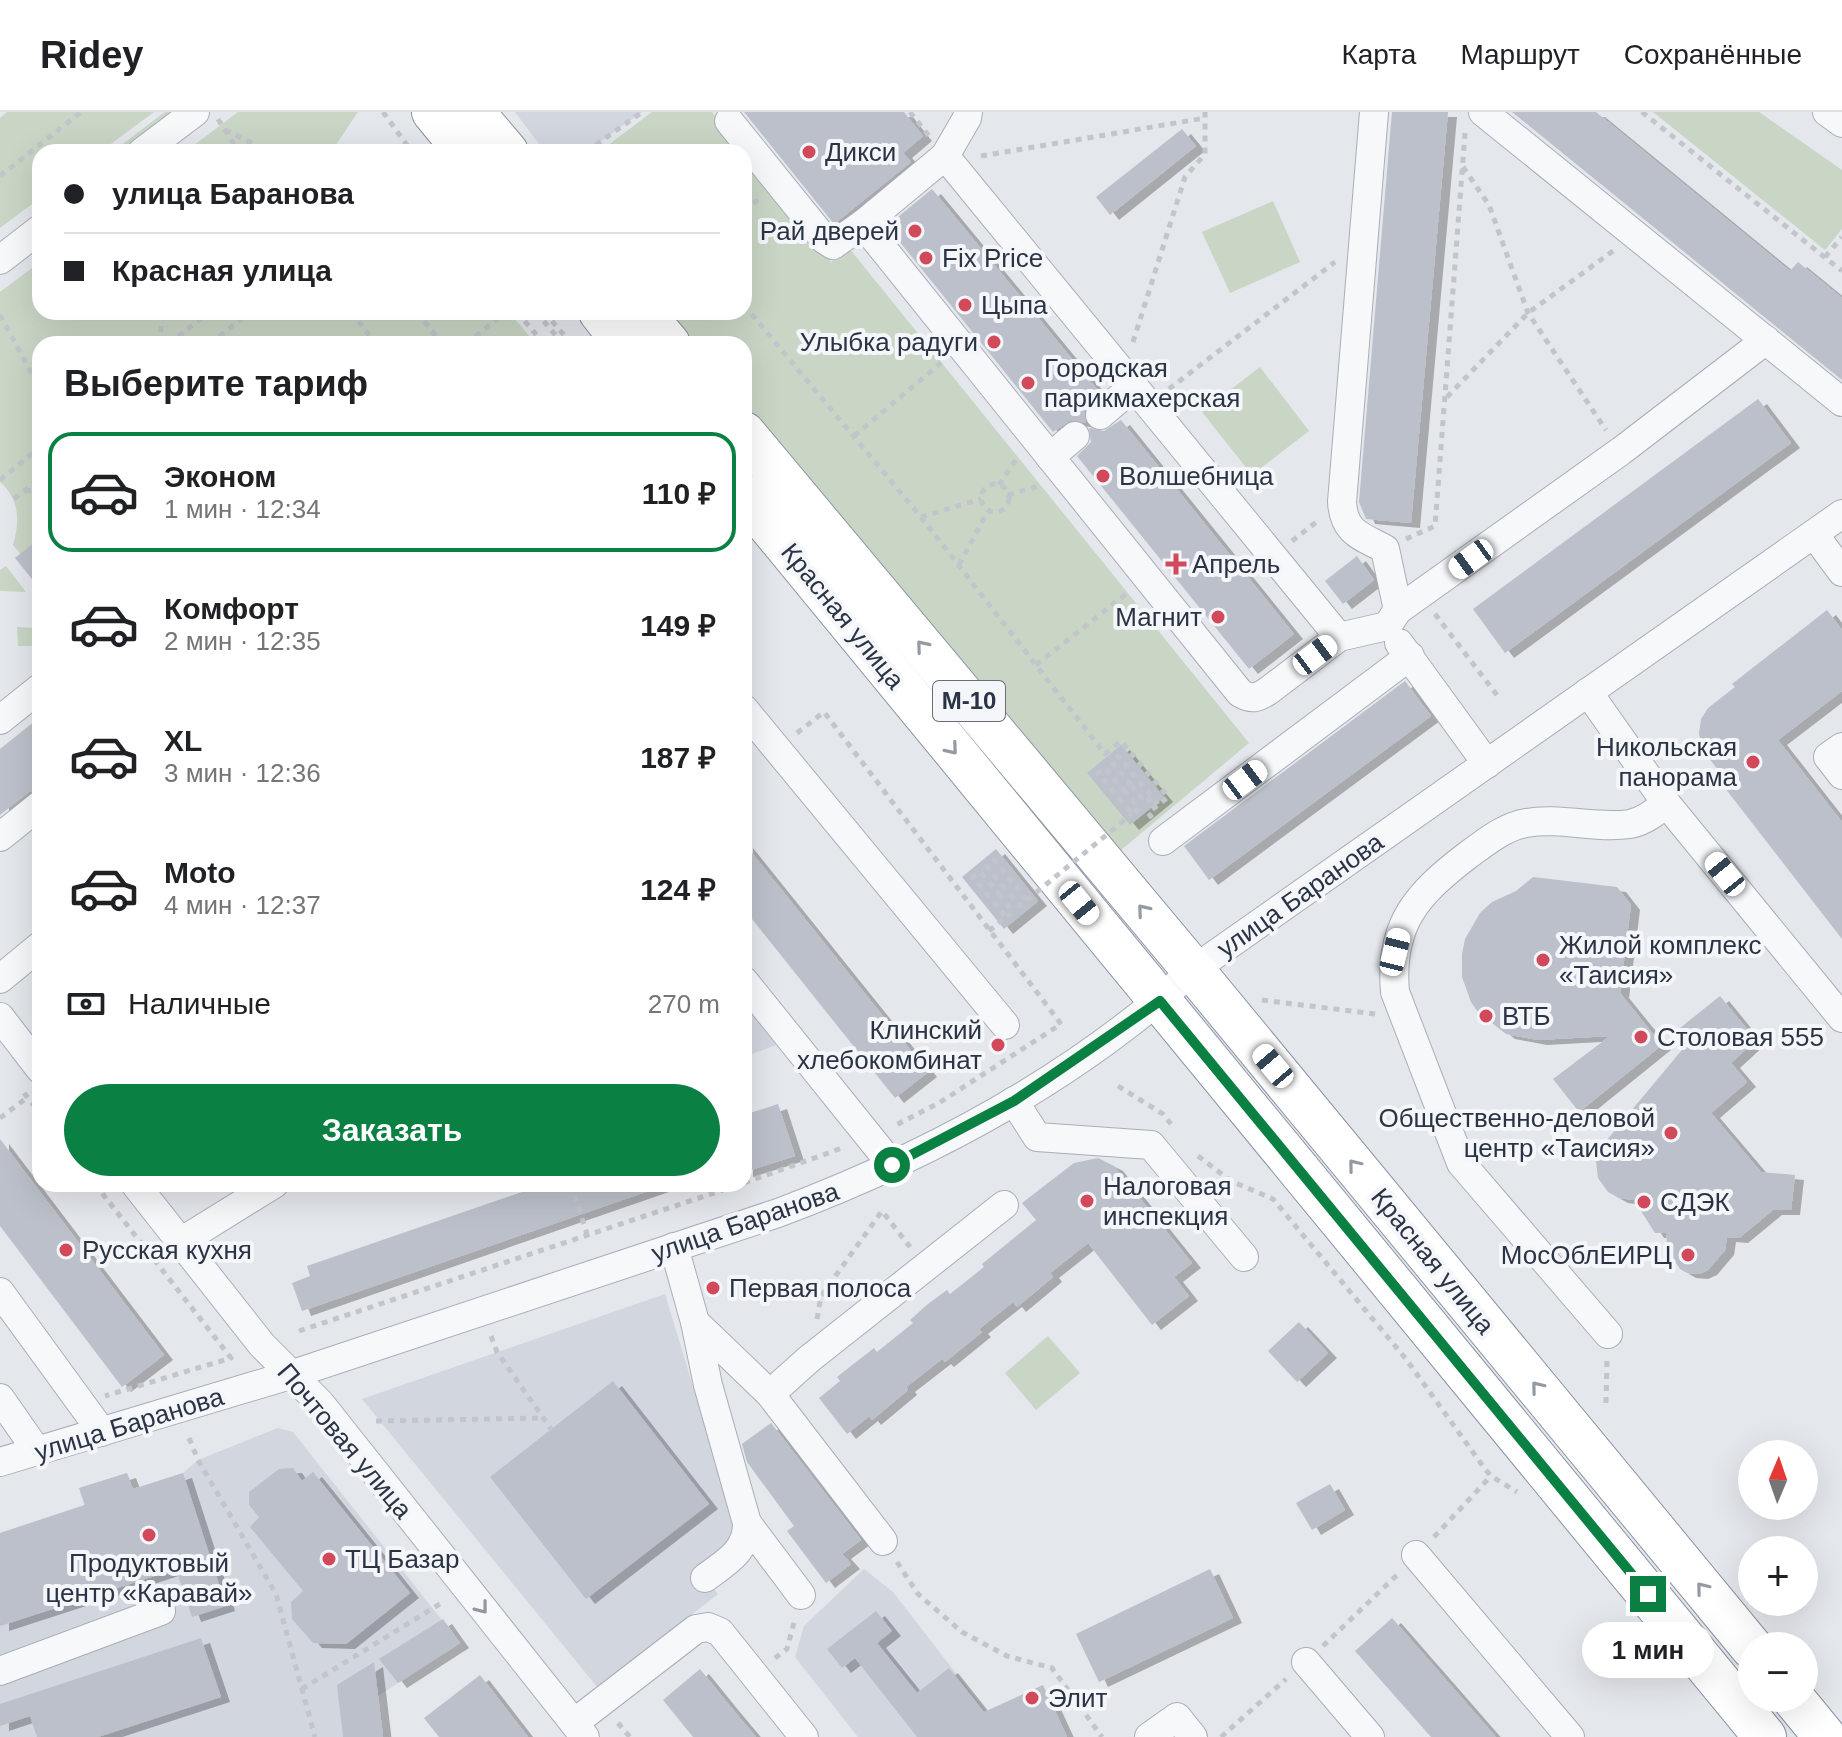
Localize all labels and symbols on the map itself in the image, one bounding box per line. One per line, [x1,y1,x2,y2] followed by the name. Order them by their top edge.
[825,137,896,167] place label: Дикси
[800,143,818,161] marker: Дикси
[760,216,899,246] place label: Рай дверей
[906,222,924,240] marker: Рай дверей
[942,243,1043,273] place label: Fix Price
[917,249,935,267] marker: Fix Price
[981,290,1048,320] place label: Цыпа
[956,296,974,314] marker: Цыпа
[800,327,978,357] place label: Улыбка радуги
[985,333,1003,351] marker: Улыбка радуги
[1044,353,1240,413] place label: Городская парикмахерская
[1019,374,1037,392] marker: Городская парикмахерская
[1119,461,1274,491] place label: Волшебница
[1094,467,1112,485] marker: Волшебница
[1445,535,1497,583] car
[775,537,911,695] street label: Красная улица
[1192,549,1280,579] place label: Апрель
[1167,555,1185,573] marker: Апрель
[1115,602,1202,632] place label: Магнит
[1209,608,1227,626] marker: Магнит
[1289,631,1341,679] car
[917,641,932,655] one-way arrow
[933,681,1005,721] road number: М-10
[1596,732,1738,792] place label: Никольская панорама
[942,740,957,754] one-way arrow
[1744,753,1762,771] marker: Никольская панорама
[1219,756,1271,804] car
[1211,826,1389,963] street label: улица Баранова
[1701,848,1749,900] car
[1055,877,1103,929] car
[1138,905,1153,919] one-way arrow
[1378,926,1412,978] car
[1559,930,1762,990] place label: Жилой комплекс «Таисия»
[1534,951,1552,969] marker: Жилой комплекс «Таисия»
[1502,1001,1551,1031] place label: ВТБ
[1477,1007,1495,1025] marker: ВТБ
[797,1015,982,1075] place label: Клинский хлебокомбинат
[1657,1022,1824,1052] place label: Столовая 555
[1632,1028,1650,1046] marker: Столовая 555
[989,1036,1007,1054] marker: Клинский хлебокомбинат
[1248,1040,1298,1092] car
[1378,1103,1655,1163] place label: Общественно-деловой центр «Таисия»
[1662,1124,1680,1142] marker: Общественно-деловой центр «Таисия»
[874,1147,910,1183] route start
[1349,1159,1364,1174] one-way arrow
[1103,1171,1232,1231] place label: Налоговая инспекция
[647,1176,843,1268] street label: улица Баранова
[1365,1182,1501,1340] street label: Красная улица
[1660,1187,1730,1217] place label: СДЭК
[1078,1192,1096,1210] marker: Налоговая инспекция
[1635,1193,1653,1211] marker: СДЭК
[82,1235,252,1265] place label: Русская кухня
[1501,1240,1672,1270] place label: МосОблЕИРЦ
[57,1241,75,1259] marker: Русская кухня
[1679,1246,1697,1264] marker: МосОблЕИРЦ
[729,1273,912,1303] place label: Первая полоса
[704,1279,722,1297] marker: Первая полоса
[271,1357,419,1525] street label: Почтовая улица
[31,1381,228,1467] street label: улица Баранова
[1532,1382,1547,1396] one-way arrow
[1738,1440,1818,1520] north arrow
[140,1526,158,1544] marker: Продуктовый центр «Каравай»
[345,1544,459,1574] place label: ТЦ Базар
[46,1548,252,1608] place label: Продуктовый центр «Каравай»
[320,1550,338,1568] marker: ТЦ Базар
[1630,1576,1666,1612] route end
[1698,1582,1712,1597] one-way arrow
[473,1599,487,1614] one-way arrow
[1582,1622,1714,1678] callout: 1 мин
[1048,1683,1108,1713] place label: Элит
[1023,1689,1041,1707] marker: Элит

